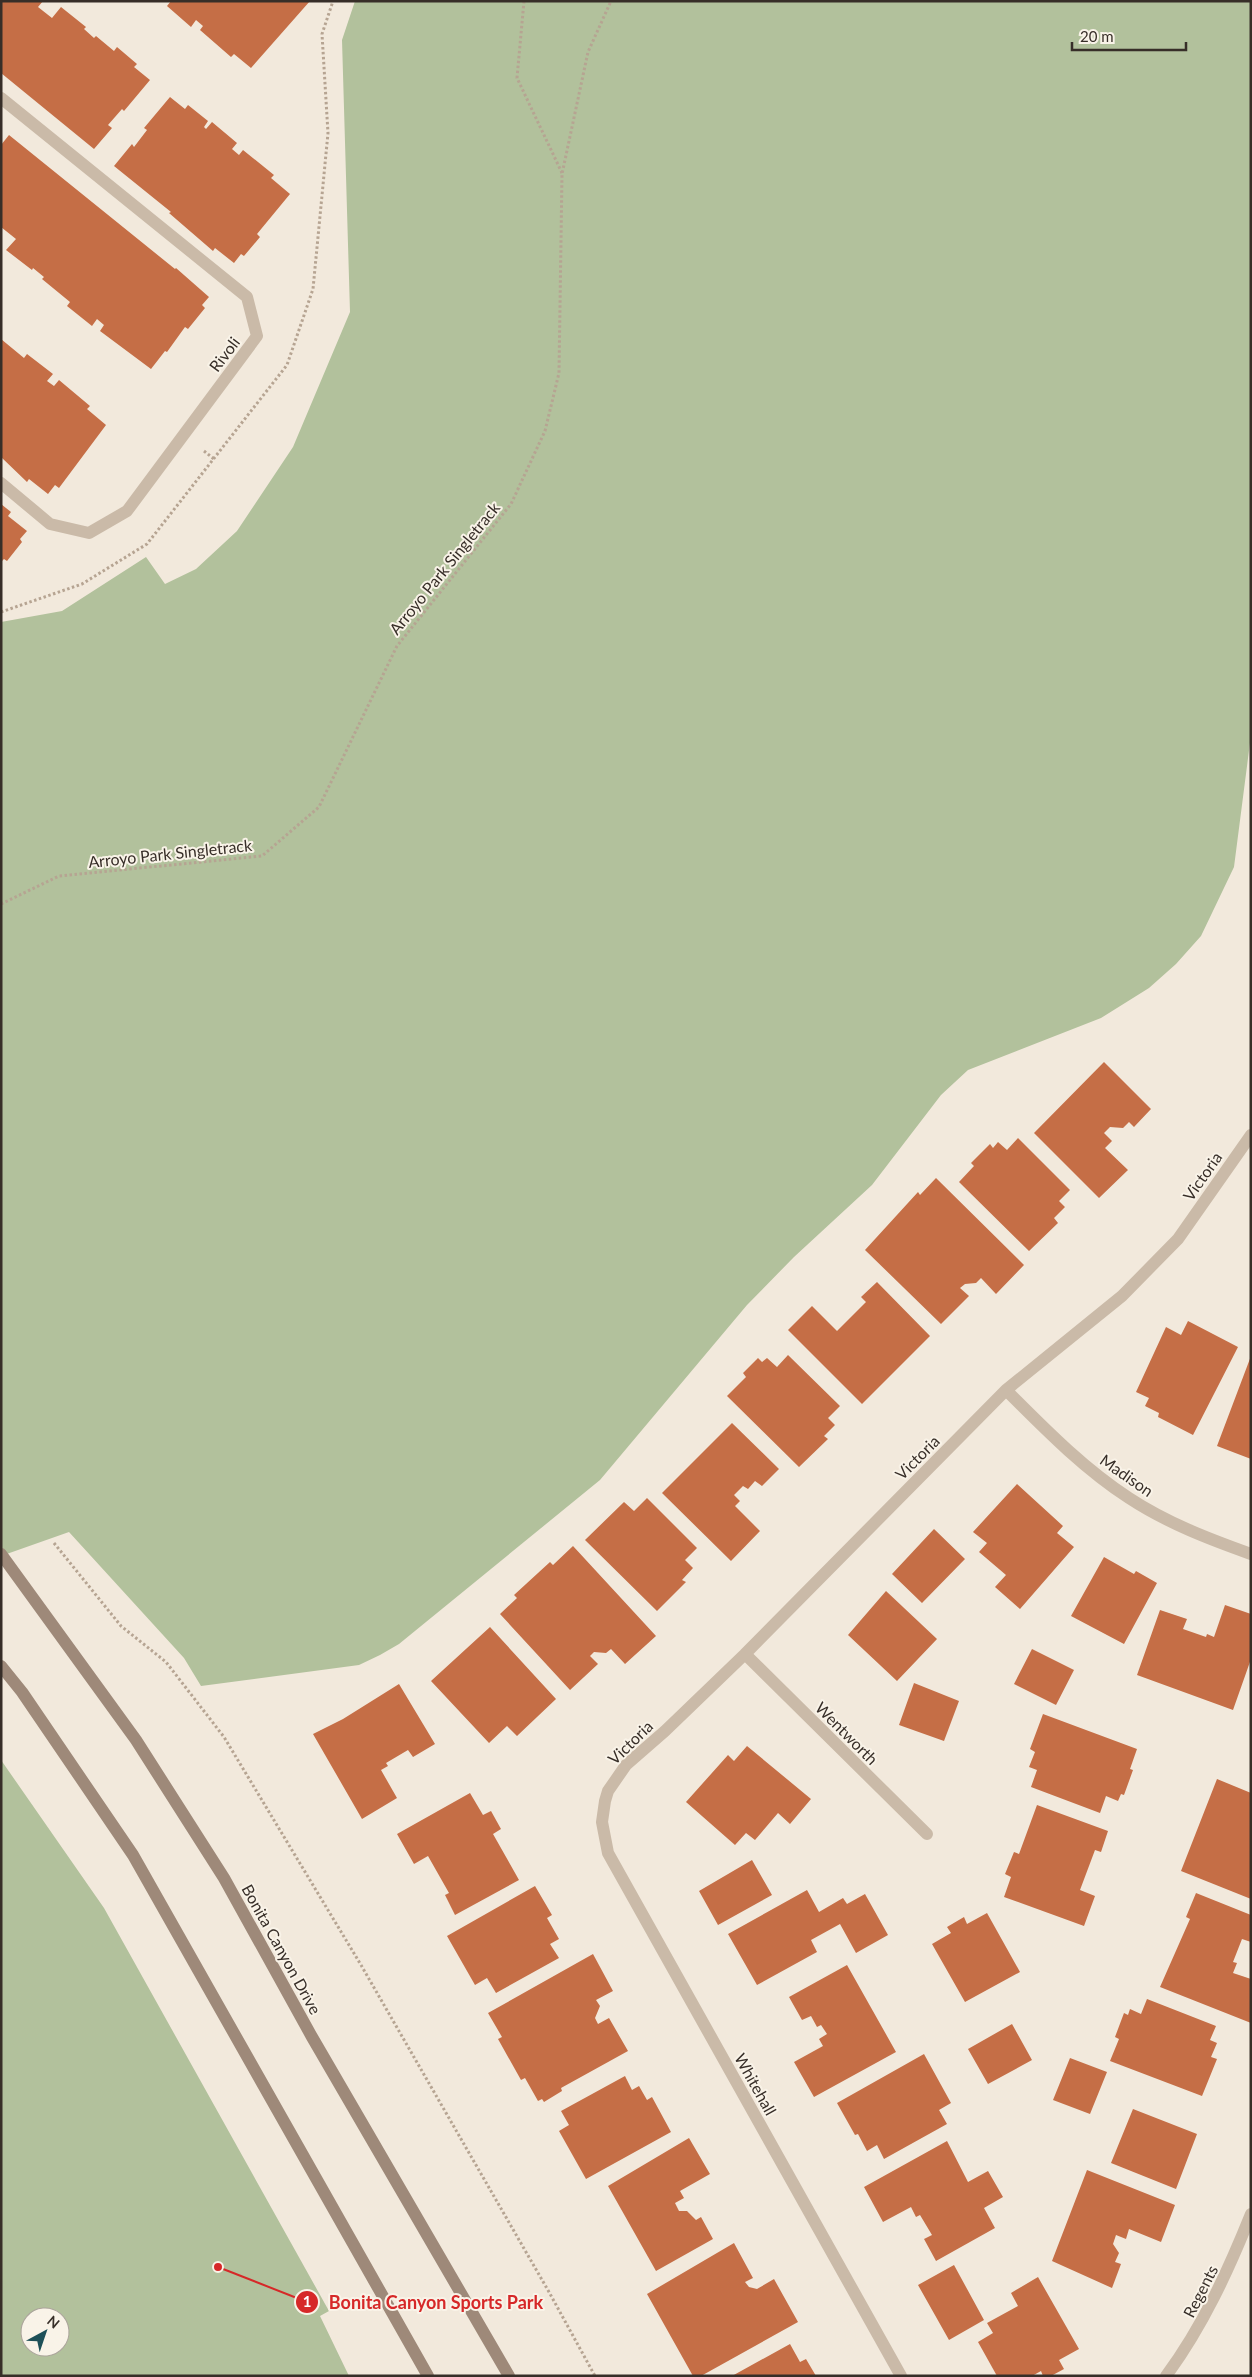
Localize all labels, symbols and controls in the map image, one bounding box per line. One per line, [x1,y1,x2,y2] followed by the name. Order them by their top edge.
[1072,20,1186,52] scale bar
[1080,27,1114,45] text: 20 m
[205,333,243,375] street label: Rivoli
[385,497,504,638] street label: Arroyo Park Singletrack
[87,835,254,871] street label: Arroyo Park Singletrack
[1179,1148,1225,1204] street label: Victoria
[891,1431,943,1483] street label: Victoria
[1097,1450,1157,1500] street label: Madison
[812,1698,882,1768] street label: Wentworth
[604,1716,656,1768] street label: Victoria
[238,1881,326,2017] street label: Bonita Canyon Drive
[731,2050,781,2118] street label: Whitehall
[1179,2262,1221,2320] street label: Regents
[294,2286,554,2319] callout: Bonita Canyon Sports Park
[329,2291,544,2313] text: Bonita Canyon Sports Park
[303,2292,311,2310] text: 1
[20,2307,70,2357] north arrow
[44,2312,63,2332] text: N

